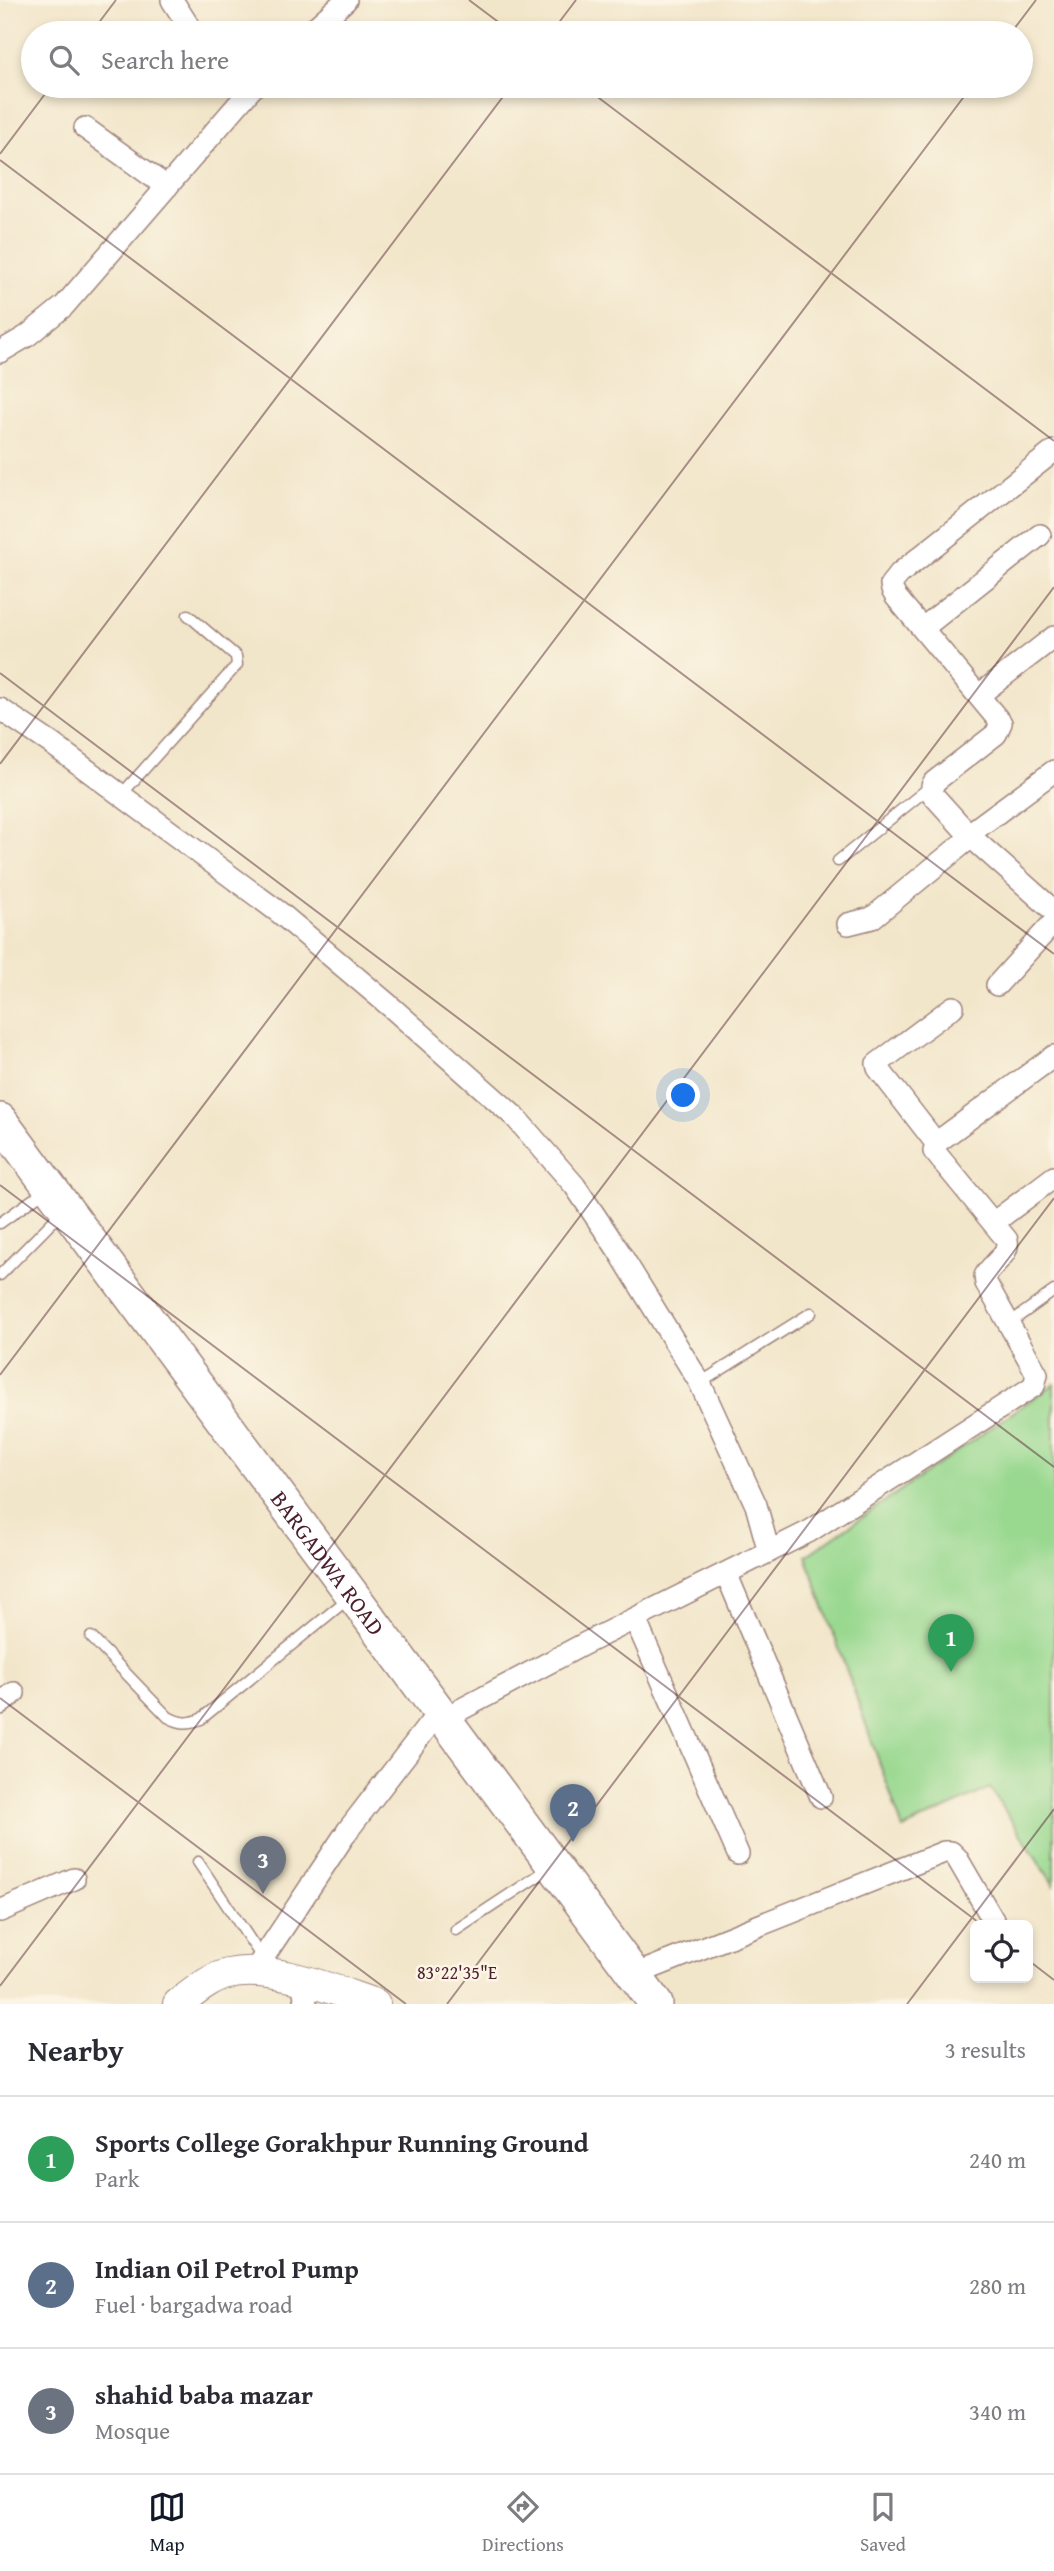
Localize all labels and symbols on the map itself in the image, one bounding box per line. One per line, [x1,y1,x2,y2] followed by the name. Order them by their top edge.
[666,1078,700,1112] your location
[264,1483,393,1642] street label: BARGADWA ROAD
[928,1614,974,1672] pin: 1
[550,1784,596,1842] pin: 2
[240,1836,286,1894] pin: 3
[417,1959,497,1986] text: 83°22'35"E

